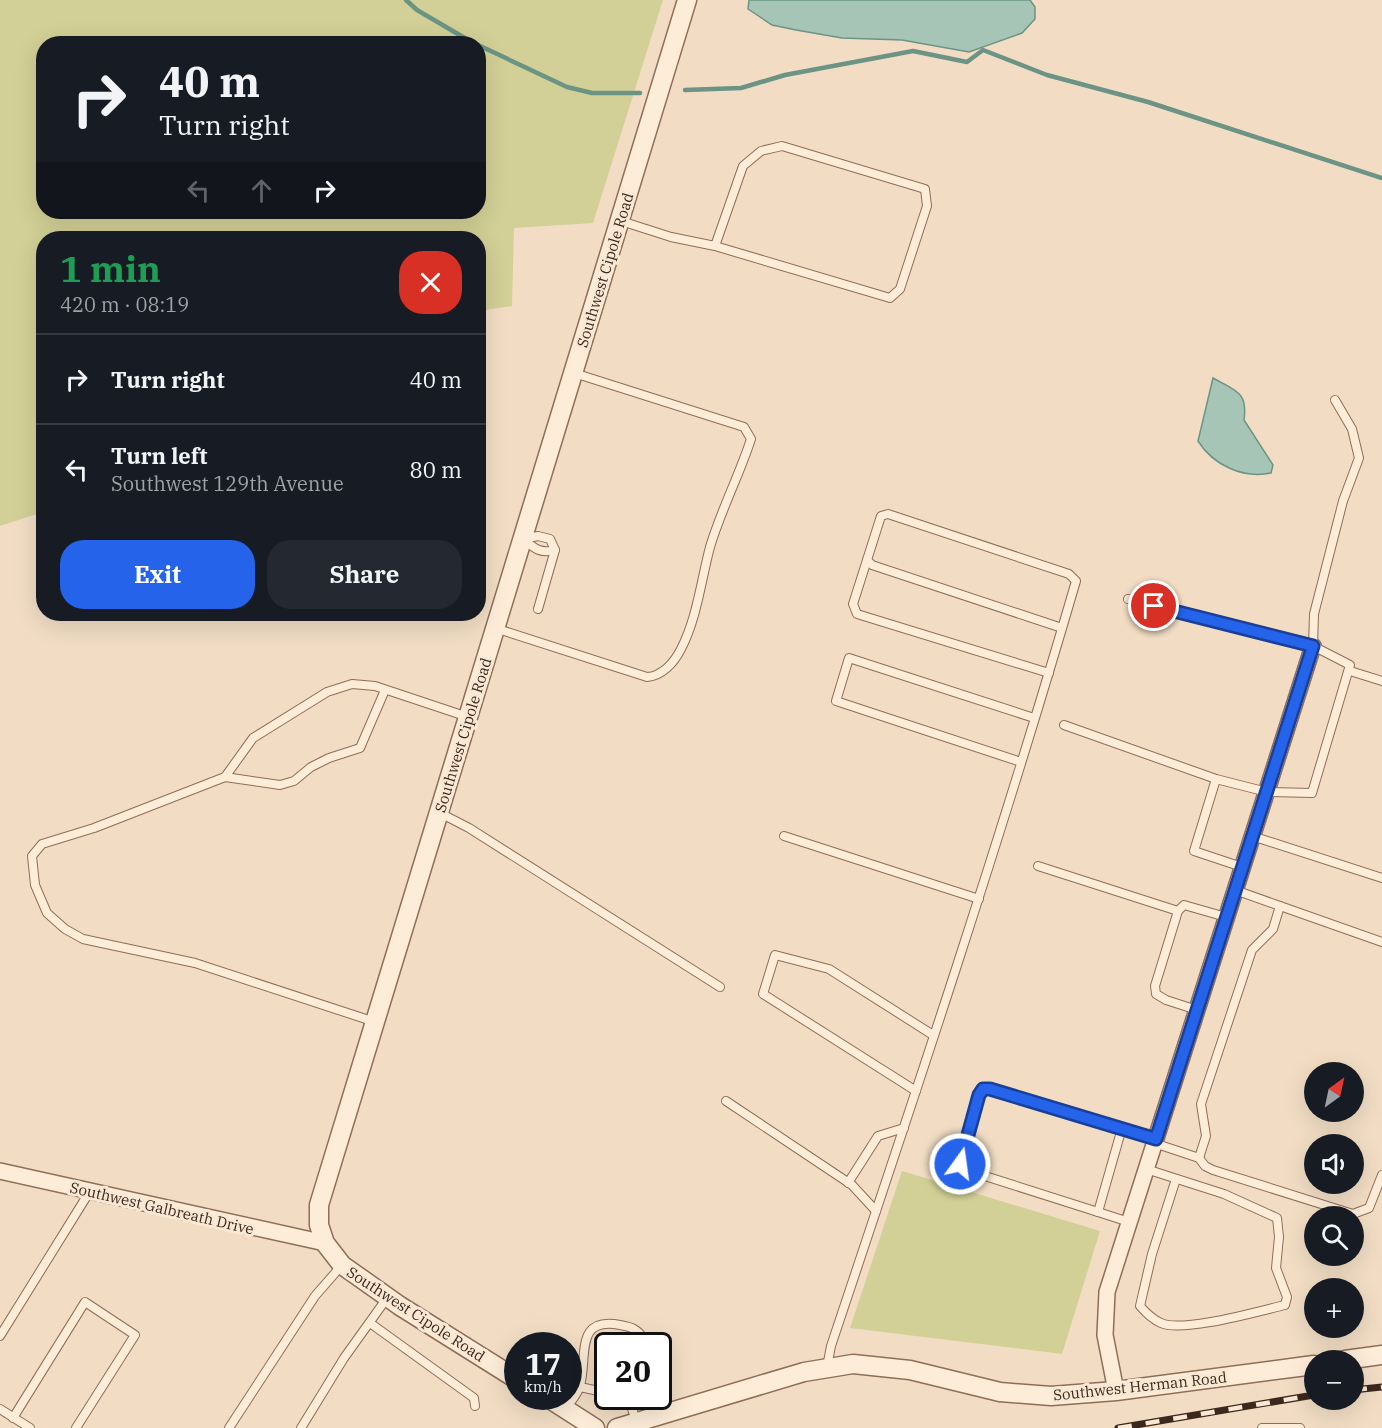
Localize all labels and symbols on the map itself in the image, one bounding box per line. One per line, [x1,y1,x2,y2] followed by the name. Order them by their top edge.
[572,190,638,350] street label: Southwest Cipole Road
[1128,580,1179,631] pin
[430,655,496,815] street label: Southwest Cipole Road
[1304,1062,1364,1122] north arrow
[928,1132,992,1196] position arrow
[68,1178,256,1238] street label: Southwest Galbreath Drive
[343,1262,489,1366] street label: Southwest Cipole Road
[594,1332,672,1410] speed limit sign: 20
[1052,1367,1228,1405] street label: Southwest Herman Road

